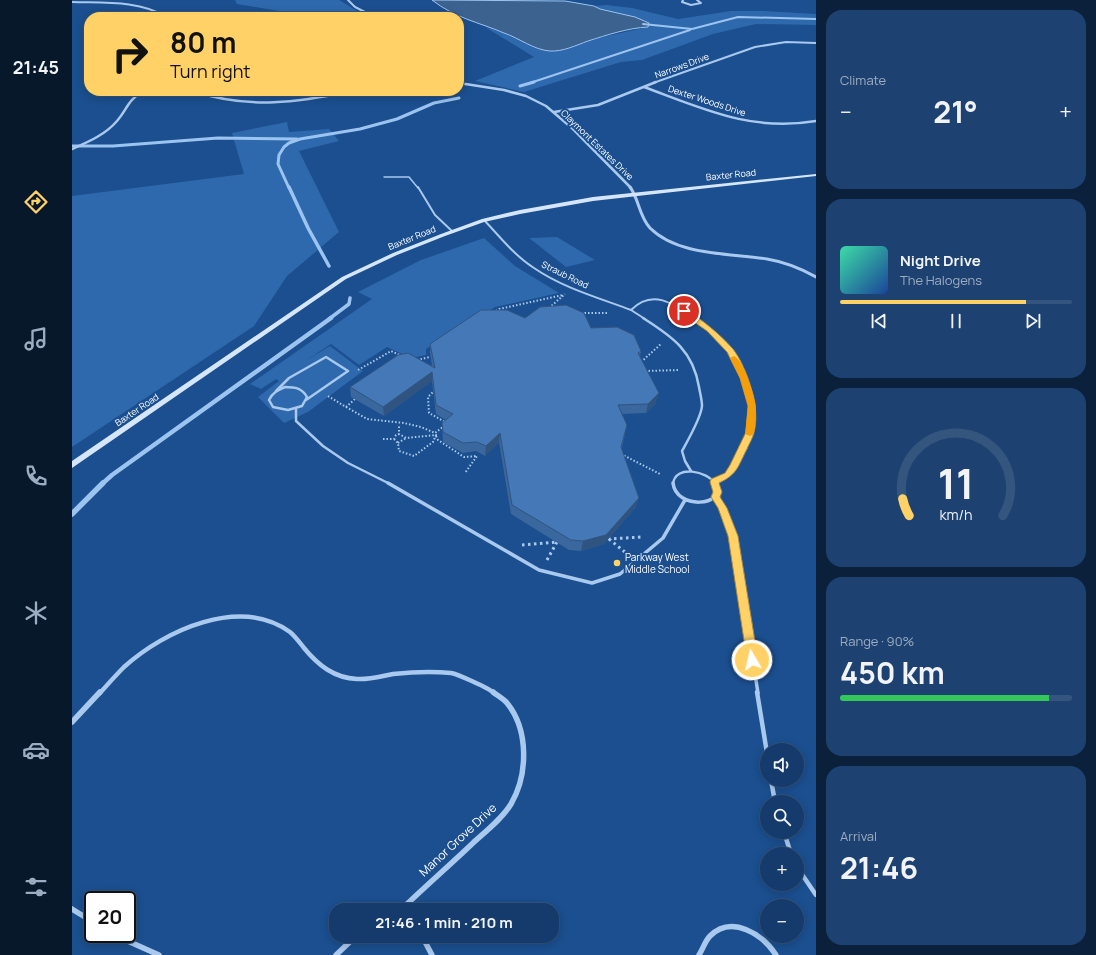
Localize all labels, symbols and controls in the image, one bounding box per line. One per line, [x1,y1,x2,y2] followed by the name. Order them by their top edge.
[170,23,236,61] text: 80 m
[104,28,156,80] icon: right
[653,50,711,81] street label: Narrows Drive
[13,55,59,79] text: 21:45
[170,59,251,83] text: Turn right
[840,71,886,89] text: Climate
[667,82,748,119] street label: Dexter Woods Drive
[933,91,978,132] text: 21°
[840,97,852,127] text: −
[1059,97,1072,127] text: +
[558,106,637,183] street label: Claymont Estates Drive
[705,165,757,184] street label: Baxter Road
[22,188,50,216] icon: directions
[386,222,438,253] street label: Baxter Road
[900,250,981,271] text: Night Drive
[539,258,591,292] street label: Straub Road
[900,271,982,289] text: The Halogens
[667,294,701,328] pin
[673,300,695,322] icon: arrive
[868,310,890,332] icon: previous
[945,310,967,332] icon: pause
[1022,310,1044,332] icon: next
[22,325,50,353] icon: music
[112,390,161,429] street label: Baxter Road
[938,454,974,510] text: 11
[22,462,50,490] icon: phone
[939,504,973,523] text: km/h
[625,550,690,576] place label: Parkway West Middle School
[612,558,622,568] marker: Parkway West Middle School
[22,599,50,627] icon: climate
[840,632,914,650] text: Range · 90%
[731,639,773,681] position arrow
[840,652,945,693] text: 450 km
[22,736,50,764] icon: car
[760,743,804,943] map controls
[760,743,804,787] button: sound
[760,795,804,839] button: search
[415,799,500,880] street label: Manor Grove Drive
[840,827,877,845] text: Arrival
[760,847,804,891] button: +
[840,847,918,888] text: 21:46
[22,873,50,901] icon: filters
[84,891,136,943] speed limit sign: 20
[760,899,804,943] button: −
[375,912,513,933] text: 21:46 · 1 min · 210 m

